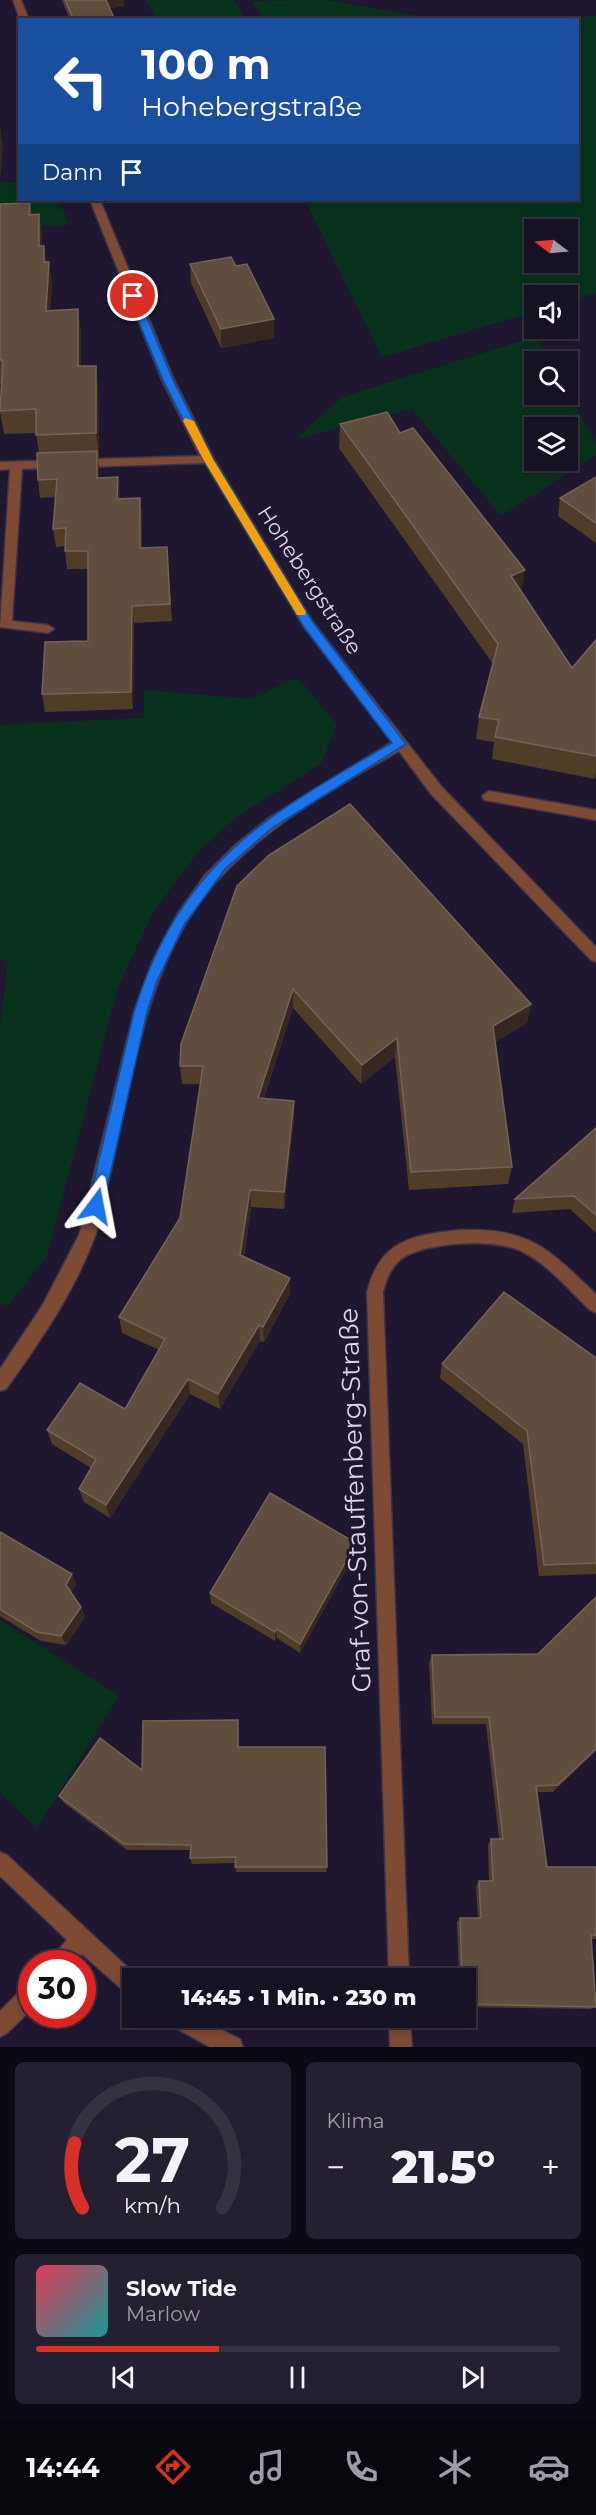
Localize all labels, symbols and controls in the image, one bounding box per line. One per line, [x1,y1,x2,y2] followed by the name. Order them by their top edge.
[141,38,270,90] text: 100 m
[42,42,120,120] icon: left
[141,90,362,123] text: Hohebergstraße
[115,156,148,189] icon: arrive
[42,159,103,186] text: Dann
[524,219,578,273] north arrow
[524,219,578,471] map controls
[107,270,158,321] pin
[116,279,149,312] icon: arrive
[524,285,578,339] button: sound
[524,351,578,405] button: search
[524,417,578,471] button: layers
[253,501,367,659] street label: Hohebergstraße
[64,1174,128,1238] position arrow
[332,1307,378,1693] street label: Graf-von-Stauffenberg-Straße
[18,1950,96,2028] speed limit sign: 30
[182,1984,416,2011] text: 14:45 · 1 Min. · 230 m
[327,2109,385,2133] text: Klima
[115,2122,190,2198] text: 27
[391,2139,495,2194] text: 21.5°
[327,2147,345,2187] text: −
[541,2147,560,2187] text: +
[124,2192,181,2218] text: km/h
[126,2275,237,2302] text: Slow Tide
[126,2302,200,2326] text: Marlow
[107,2361,140,2394] icon: previous
[281,2361,314,2394] icon: pause
[456,2361,489,2394] icon: next
[152,2446,194,2488] icon: directions
[246,2446,288,2488] icon: music
[340,2446,382,2488] icon: phone
[434,2446,476,2488] icon: climate
[528,2446,570,2488] icon: car
[26,2451,100,2484] text: 14:44

